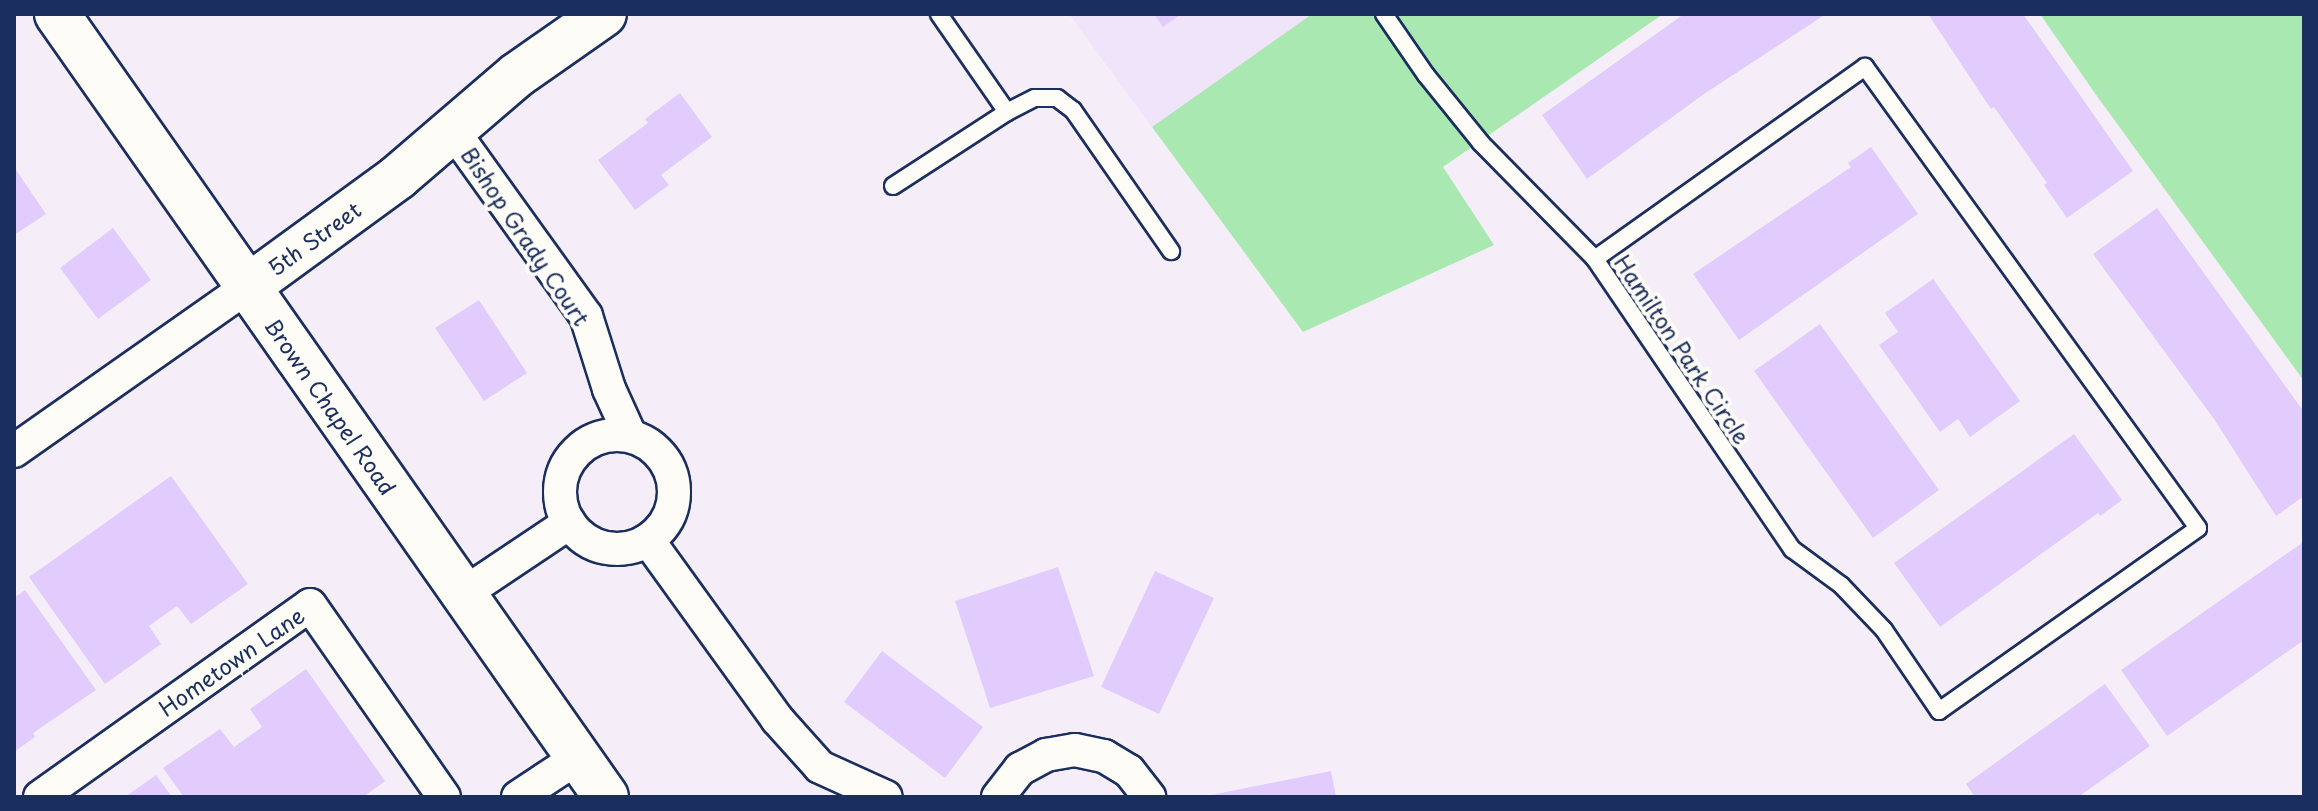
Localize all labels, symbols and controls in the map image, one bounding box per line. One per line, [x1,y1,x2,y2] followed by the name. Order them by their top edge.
[456,141,596,331] street label: Bishop Grady Court
[262,195,366,281] street label: 5th Street
[1610,249,1756,449] street label: Hamilton Park Circle
[261,313,401,499] street label: Brown Chapel Road
[153,601,309,721] street label: Hometown Lane

